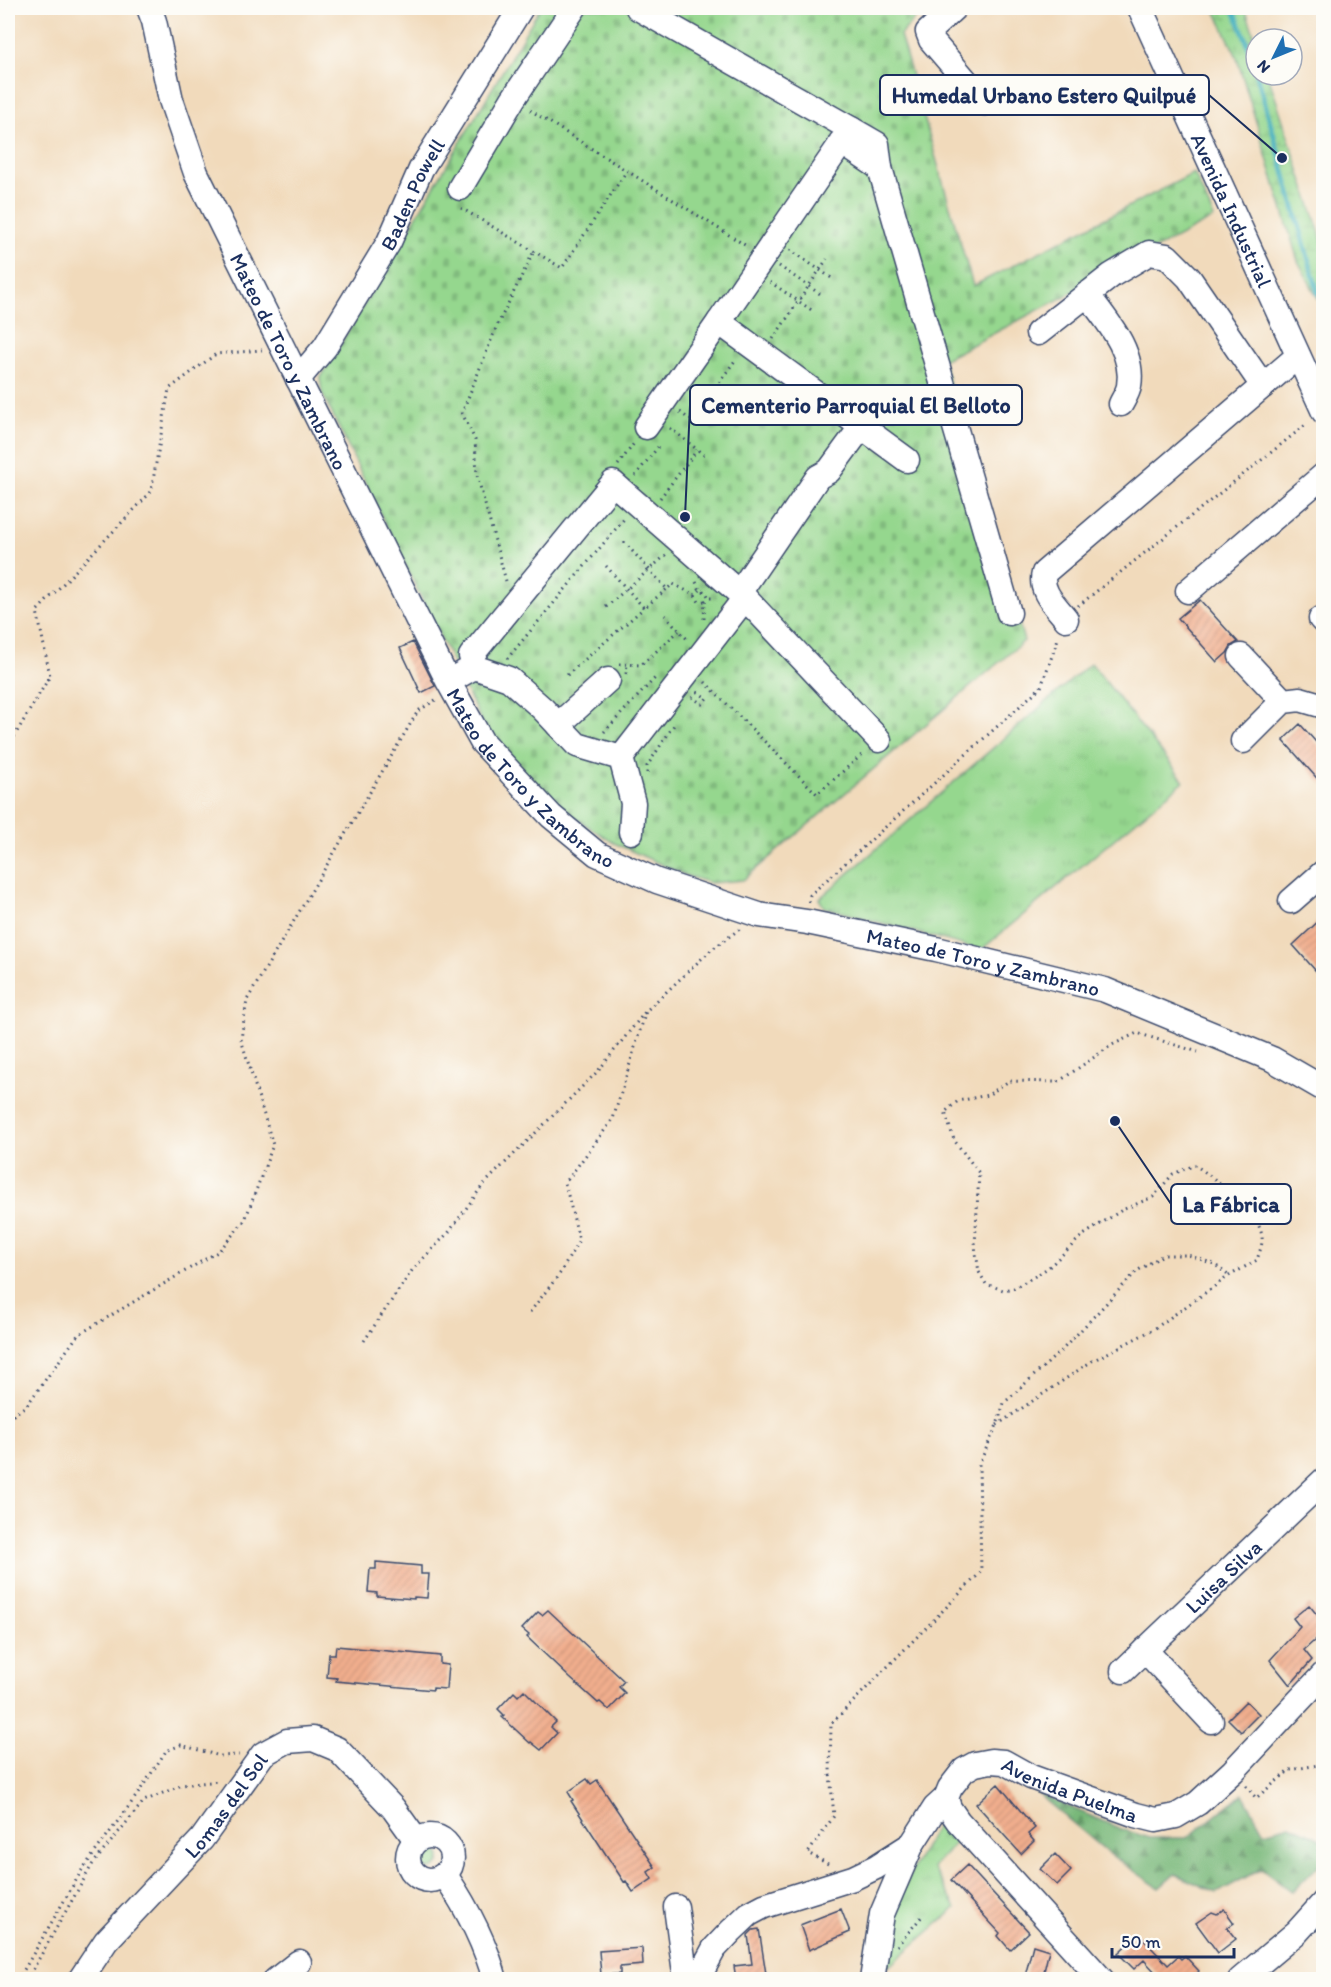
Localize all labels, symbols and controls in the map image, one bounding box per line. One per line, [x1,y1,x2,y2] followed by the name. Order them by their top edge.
[1244,27,1304,87] north arrow
[1253,56,1274,77] text: N
[880,75,1209,115] callout: Humedal Urbano Estero Quilpué
[892,82,1196,109] text: Humedal Urbano Estero Quilpué
[1186,129,1278,291] street label: Avenida Industrial
[375,134,450,255] street label: Baden Powell
[225,249,354,474] street label: Mateo de Toro y Zambrano
[690,385,1022,425] callout: Cementerio Parroquial El Belloto
[701,392,1011,419] text: Cementerio Parroquial El Belloto
[442,683,618,873] street label: Mateo de Toro y Zambrano
[864,922,1102,1001] street label: Mateo de Toro y Zambrano
[1171,1184,1291,1224] callout: La Fábrica
[1182,1191,1280,1218] text: La Fábrica
[1180,1534,1266,1618] street label: Luisa Silva
[178,1748,272,1863] street label: Lomas del Sol
[998,1751,1142,1827] street label: Avenida Puelma
[1112,1921,1234,1959] scale bar
[1121,1931,1161,1953] text: 50 m

